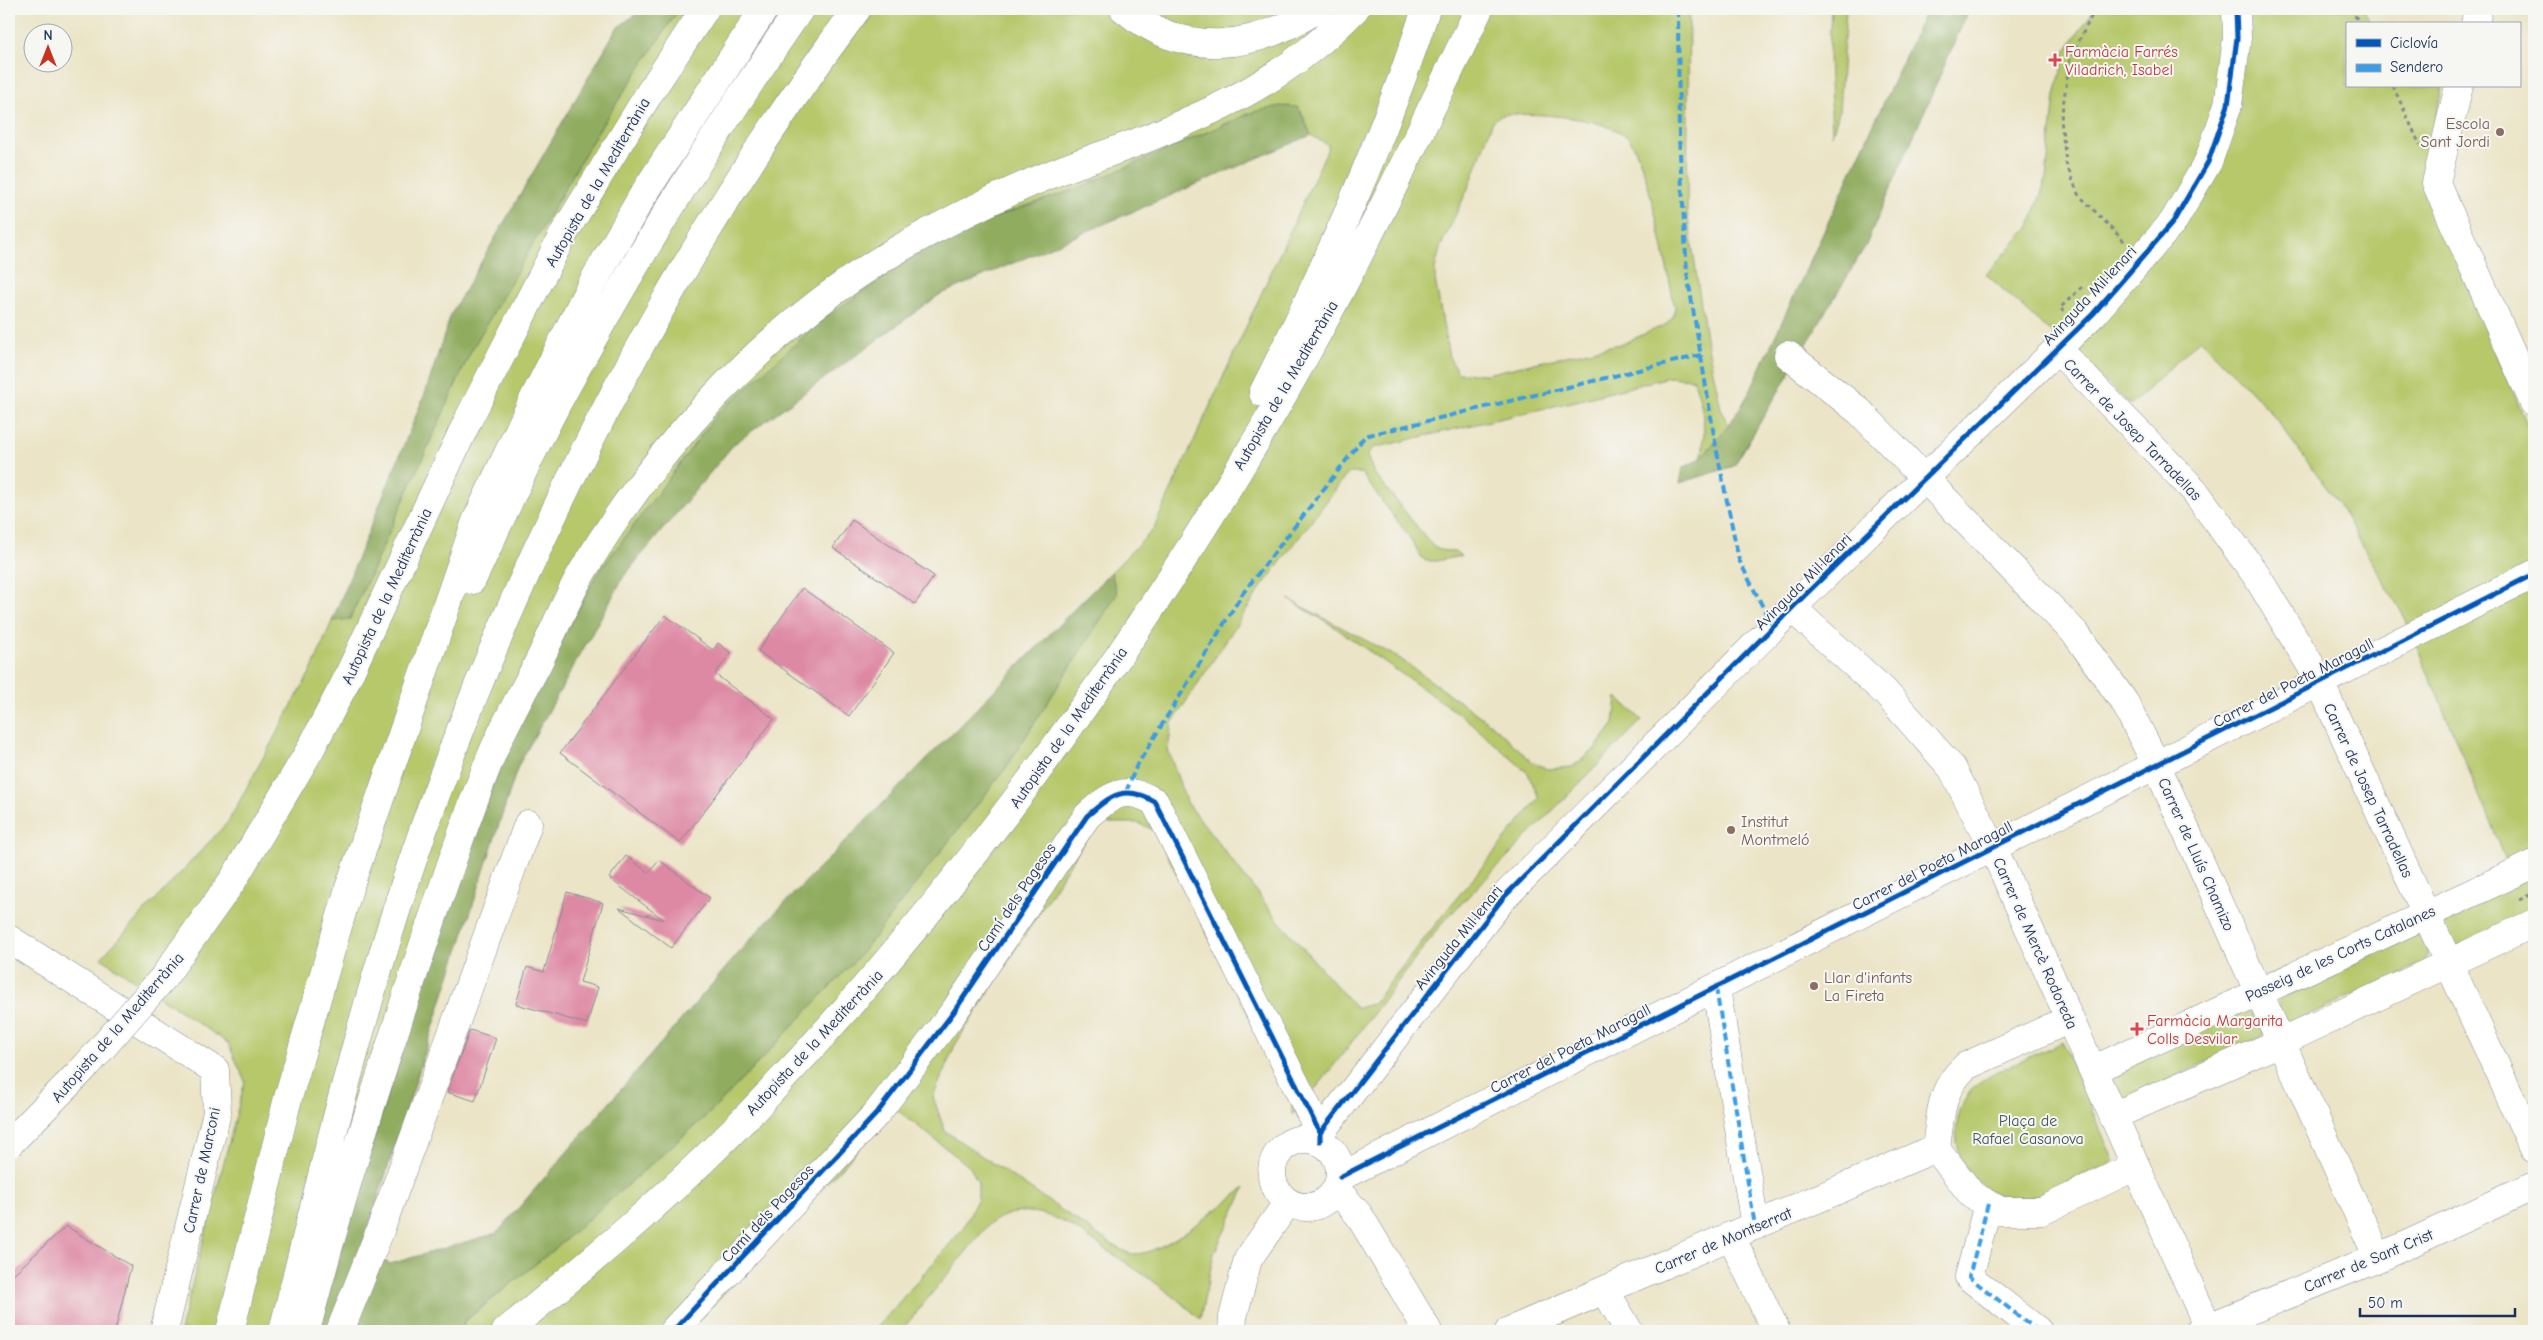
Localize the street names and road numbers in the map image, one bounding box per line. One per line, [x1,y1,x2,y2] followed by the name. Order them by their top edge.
[542,95,654,270] street label: Autopista de la Mediterrània
[2039,242,2140,349] street label: Avinguda Mil·lenari
[1230,298,1342,473] street label: Autopista de la Mediterrània
[2060,355,2205,505] street label: Carrer de Josep Tarradellas
[338,505,436,687] street label: Autopista de la Mediterrània
[1752,530,1856,634] street label: Avinguda Mil·lenari
[2210,635,2377,731] street label: Carrer del Poeta Maragall
[1006,644,1131,812] street label: Autopista de la Mediterrània
[2320,700,2417,881] street label: Carrer de Josep Tarradellas
[2154,775,2238,934] street label: Carrer de Lluís Chamizo
[1849,818,2016,914] street label: Carrer del Poeta Maragall
[974,840,1060,955] street label: Camí dels Pagesos
[1989,855,2081,1032] street label: Carrer de Mercè Rodoreda
[1411,882,1506,993] street label: Avinguda Mil·lenari
[2243,902,2439,1006] street label: Passeig de les Corts Catalanes
[48,949,188,1106] street label: Autopista de la Mediterrània
[743,966,887,1119] street label: Autopista de la Mediterrània
[1487,1001,1654,1097] street label: Carrer del Poeta Maragall
[180,1106,224,1235] street label: Carrer de Marconi
[718,1161,818,1266] street label: Camí dels Pagesos
[1652,1204,1795,1278] street label: Carrer de Montserrat
[2301,1225,2436,1296] street label: Carrer de Sant Crist

